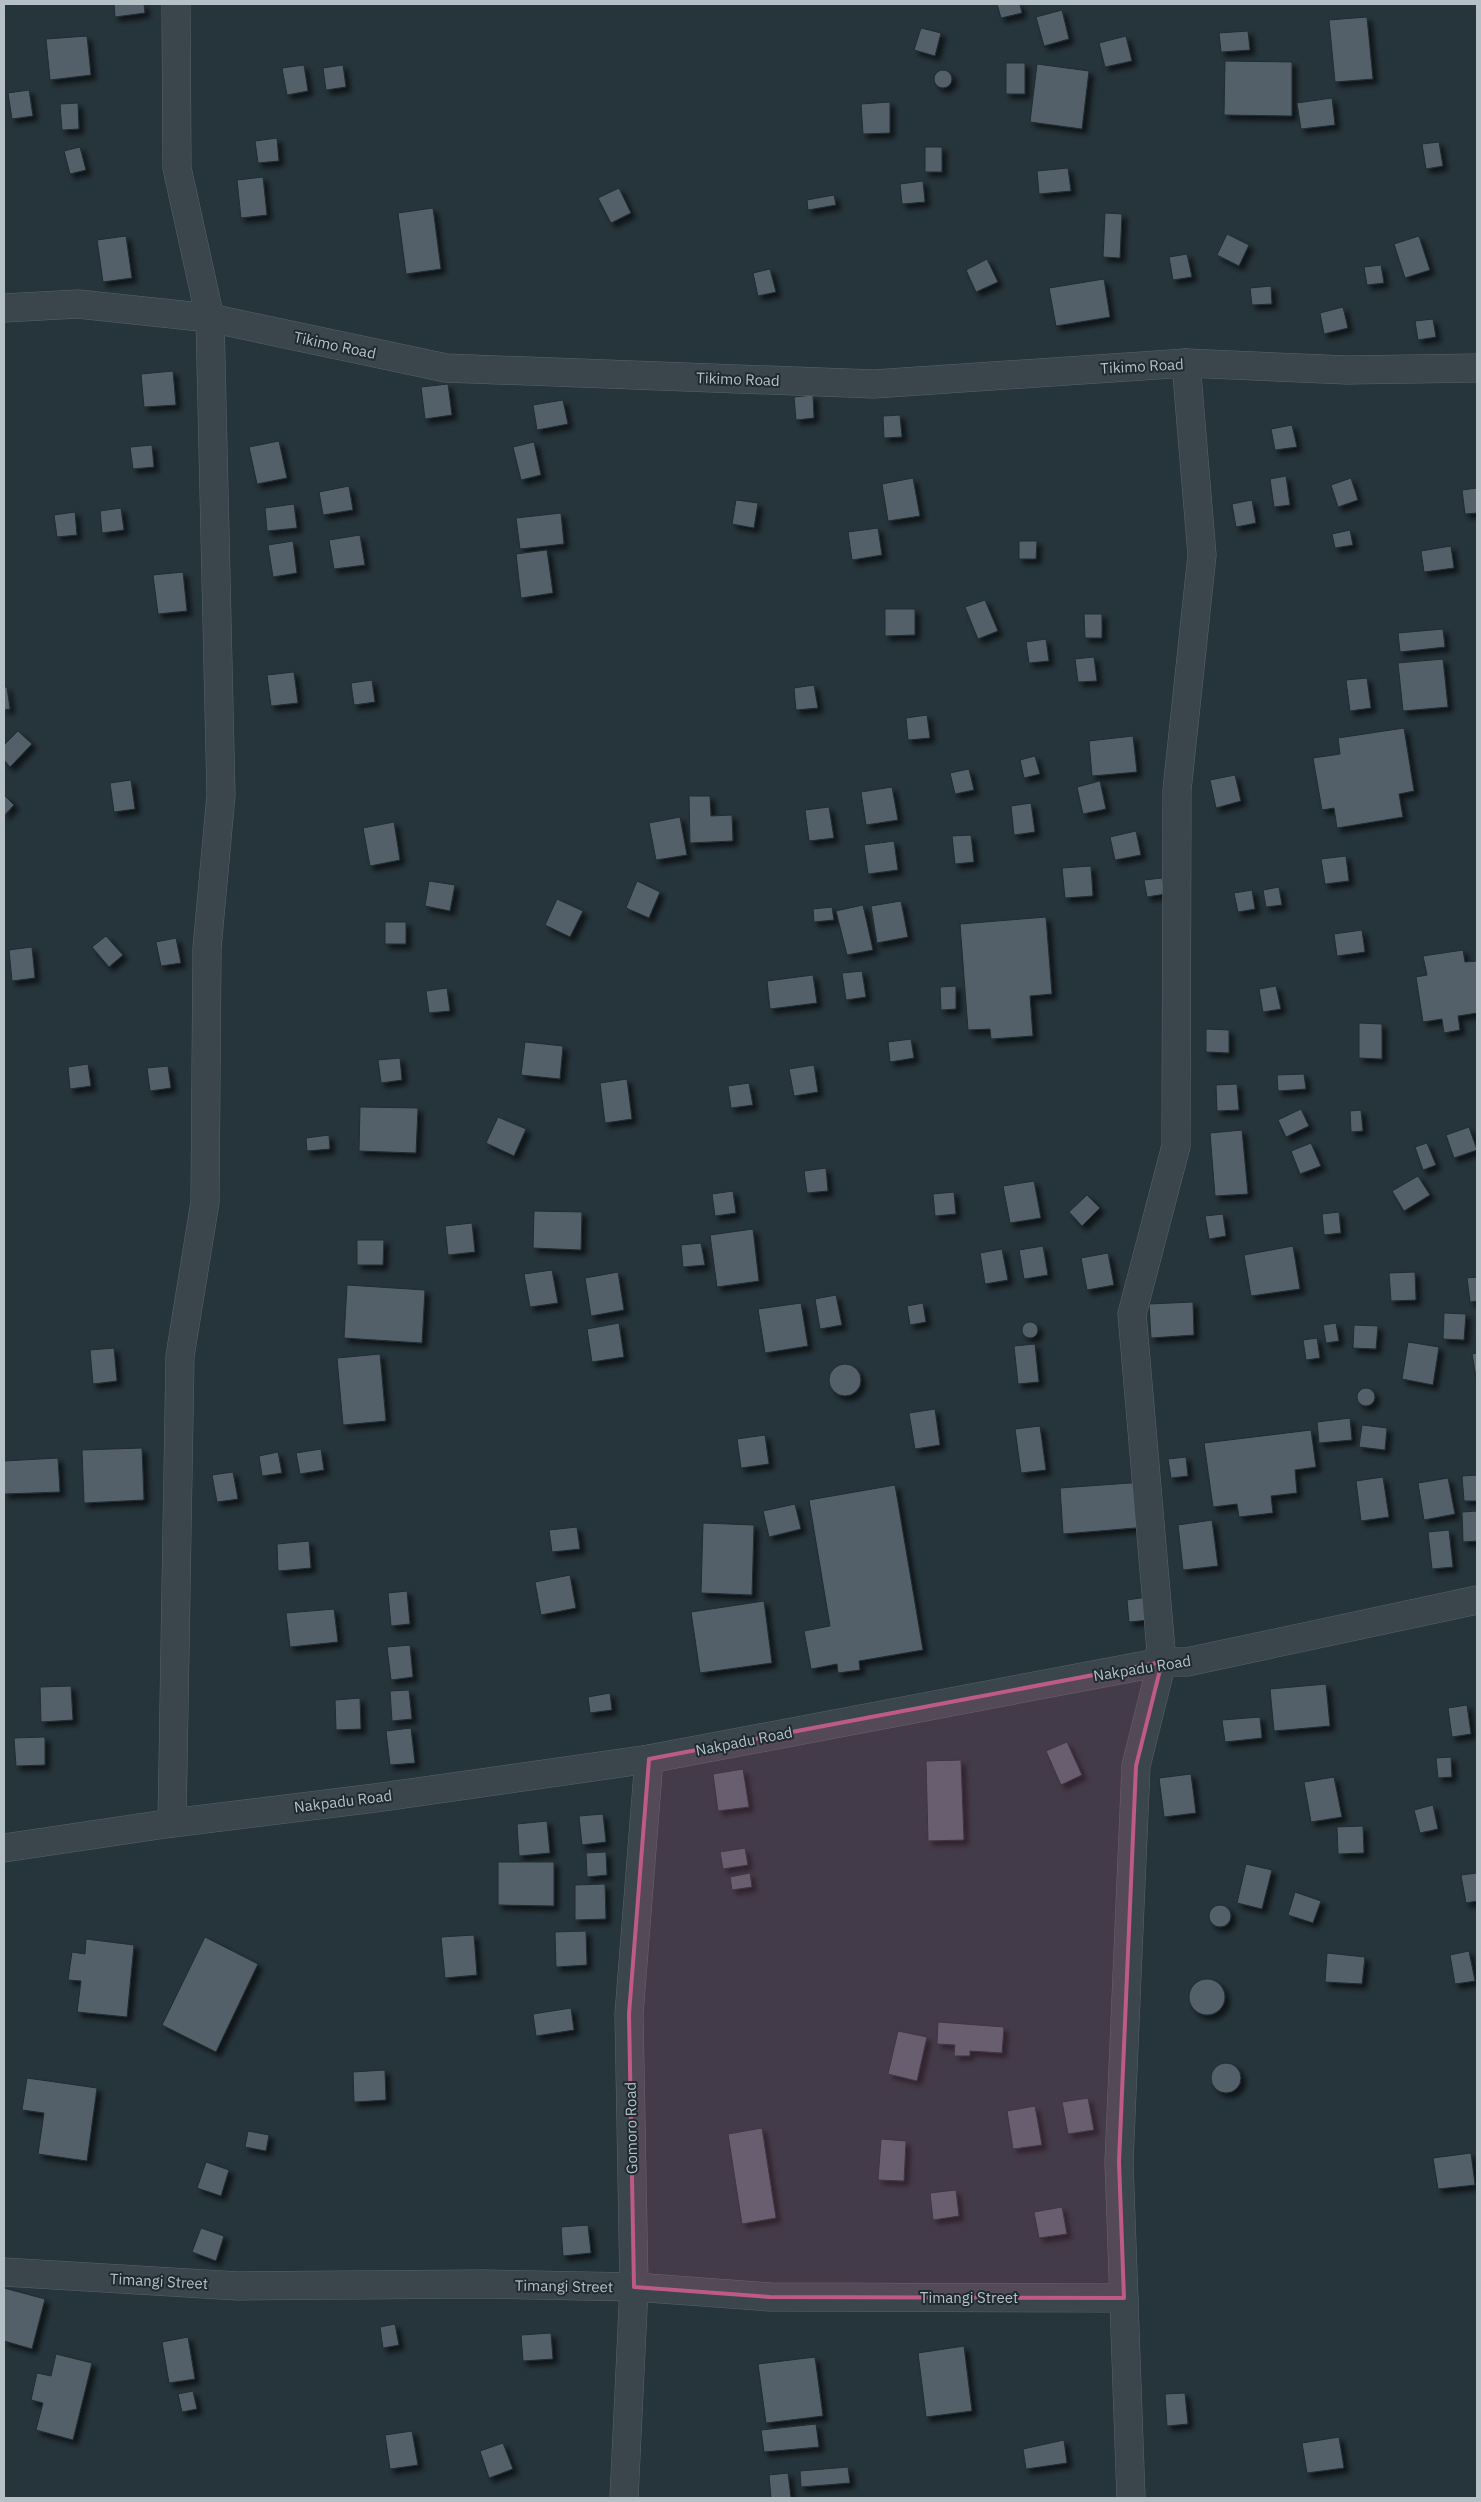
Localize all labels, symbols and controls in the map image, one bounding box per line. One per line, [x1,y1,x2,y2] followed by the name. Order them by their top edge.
[292,327,378,363] street label: Tikimo Road
[1100,354,1184,378] street label: Tikimo Road
[696,368,780,390] street label: Tikimo Road
[1092,1651,1192,1685] street label: Nakpadu Road
[694,1722,794,1760] street label: Nakpadu Road
[293,1786,393,1816] street label: Nakpadu Road
[621,2082,641,2174] street label: Gomoro Road
[109,2269,209,2293] street label: Timangi Street
[515,2276,613,2296] street label: Timangi Street
[920,2288,1018,2307] street label: Timangi Street

